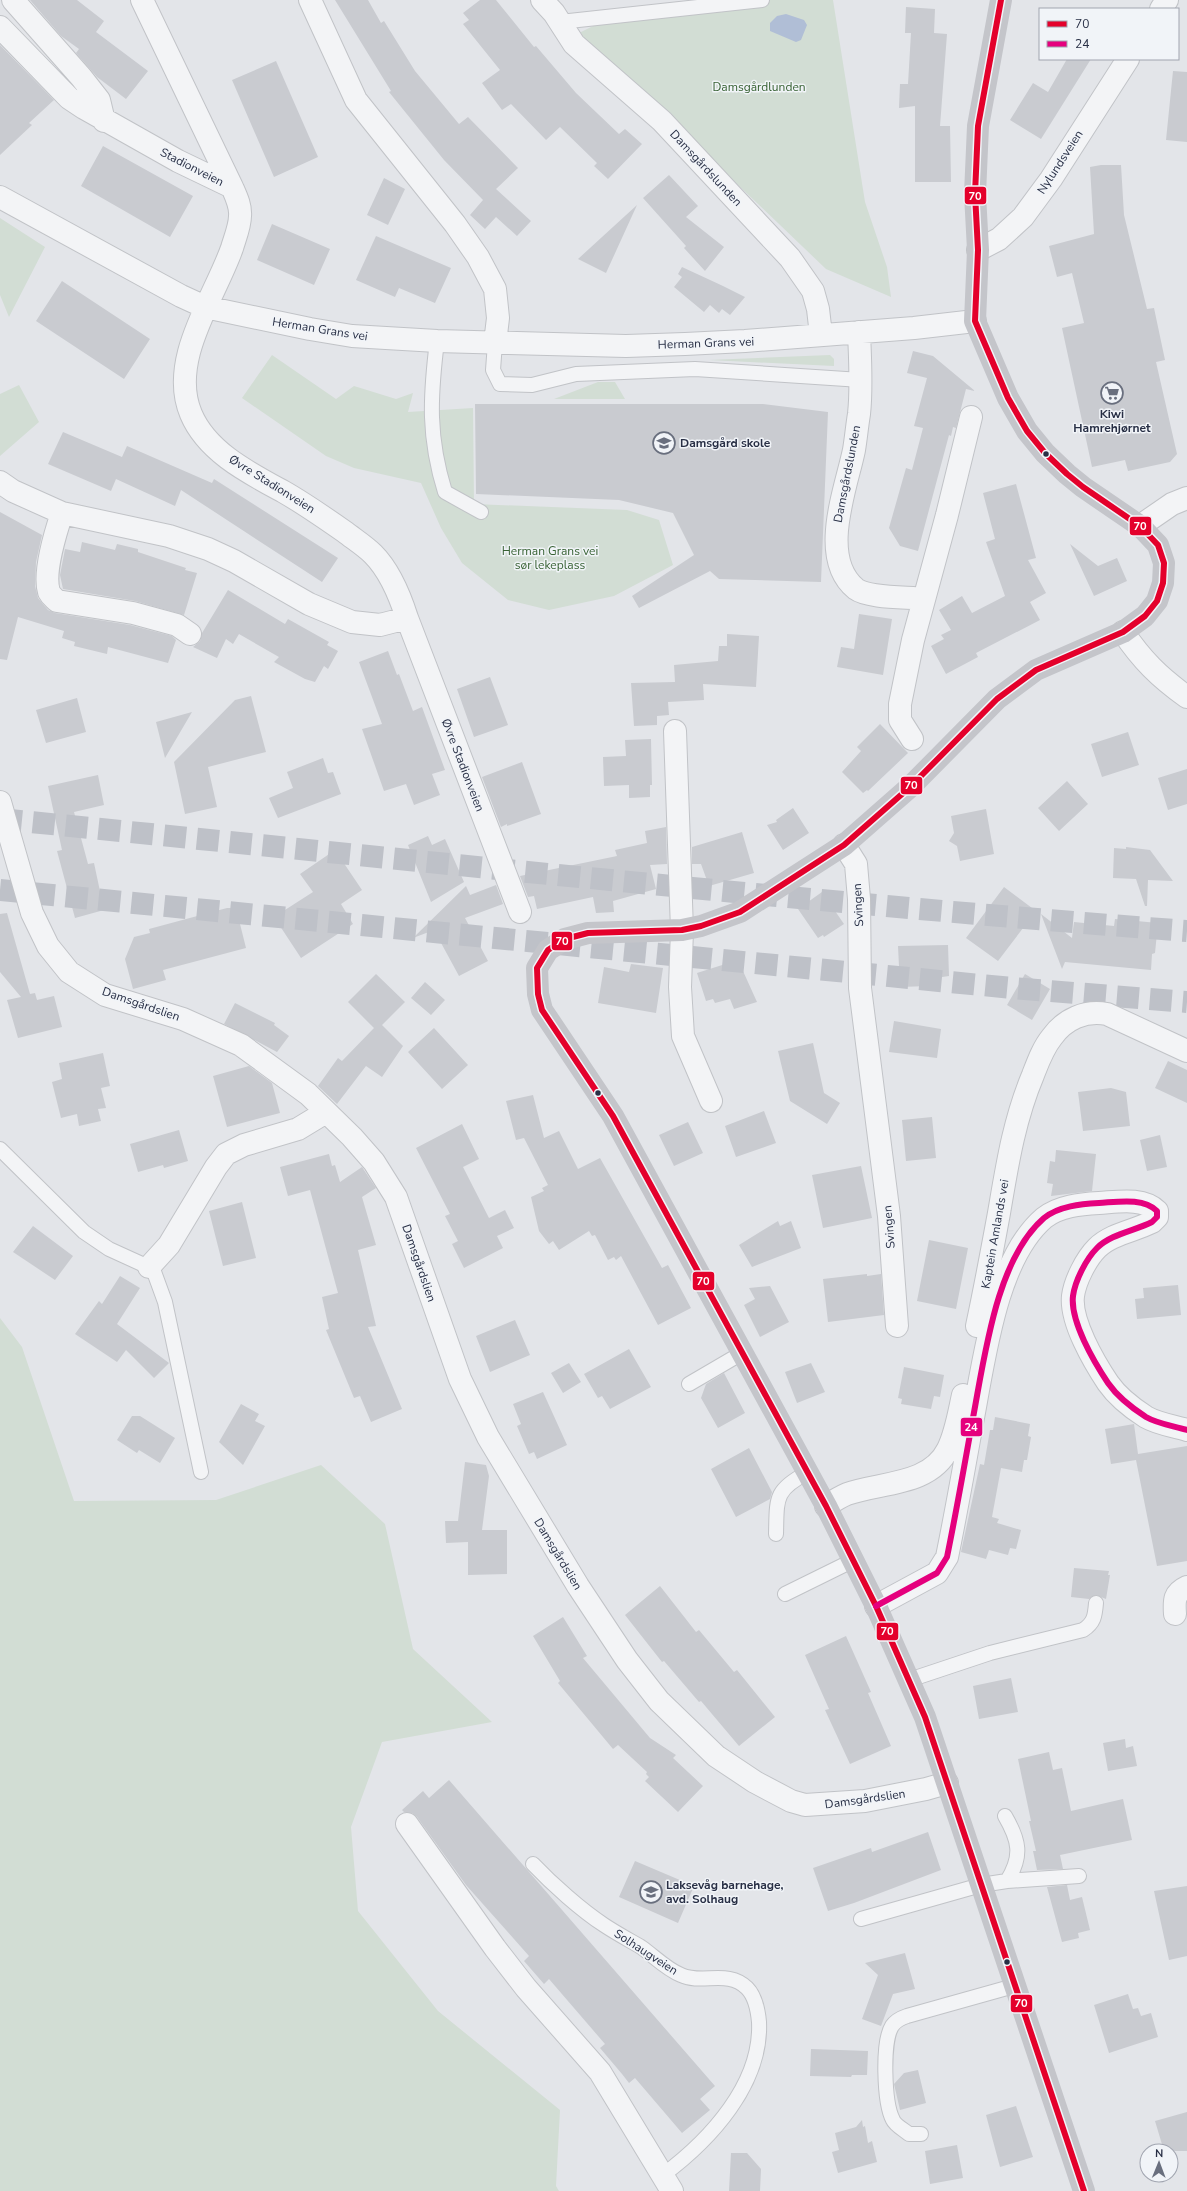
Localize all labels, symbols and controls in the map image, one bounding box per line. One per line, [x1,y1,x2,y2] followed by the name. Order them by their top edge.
[1039,8,1179,60] legend
[1075,16,1089,32] text: 70
[1075,36,1089,52] text: 24
[712,79,806,95] park label: Damsgårdlunden
[666,126,746,210] street label: Damsgårdslunden
[1033,127,1087,197] street label: Nylundsveien
[157,144,227,190] street label: Stadionveien
[964,186,987,205] line badge: 70
[968,189,982,204] text: 70
[271,314,369,344] street label: Herman Grans vei
[657,333,755,353] street label: Herman Grans vei
[1099,380,1125,406] supermarket icon: Kiwi Hamrehjørnet
[1073,406,1151,436] place label: Kiwi Hamrehjørnet
[830,424,864,524] street label: Damsgårdslunden
[651,430,677,456] school or university icon: Damsgård skole
[680,435,771,451] place label: Damsgård skole
[1041,449,1051,459] unlabelled marker
[226,451,318,517] street label: Øvre Stadionveien
[1129,516,1152,536] line badge: 70
[1133,519,1147,534] text: 70
[502,543,598,573] park label: Herman Grans vei sør lekeplass
[438,716,488,814] street label: Øvre Stadionveien
[900,776,923,795] line badge: 70
[904,778,918,793] text: 70
[849,883,867,927] street label: Svingen
[551,931,573,951] line badge: 70
[555,934,569,949] text: 70
[100,983,182,1025] street label: Damsgårdslien
[593,1088,603,1098] unlabelled marker
[977,1178,1013,1290] street label: Kaptein Amlands vei
[879,1205,899,1249] street label: Svingen
[398,1222,440,1304] street label: Damsgårdslien
[692,1271,715,1291] line badge: 70
[696,1274,710,1289] text: 70
[960,1417,983,1437] line badge: 24
[964,1420,978,1435] text: 24
[530,1515,586,1593] street label: Damsgårdslien
[876,1622,899,1641] line badge: 70
[880,1624,894,1639] text: 70
[824,1785,906,1813] street label: Damsgårdslien
[666,1877,783,1907] place label: Laksevåg barnehage, avd. Solhaug
[638,1879,664,1905] school or university icon: Laksevåg barnehage, avd. Solhaug
[611,1925,681,1979] street label: Solhaugveien
[1002,1957,1012,1967] unlabelled marker
[1010,1994,1033,2013] line badge: 70
[1014,1996,1028,2011] text: 70
[1139,2143,1179,2183] north arrow
[1155,2146,1163,2161] text: N

